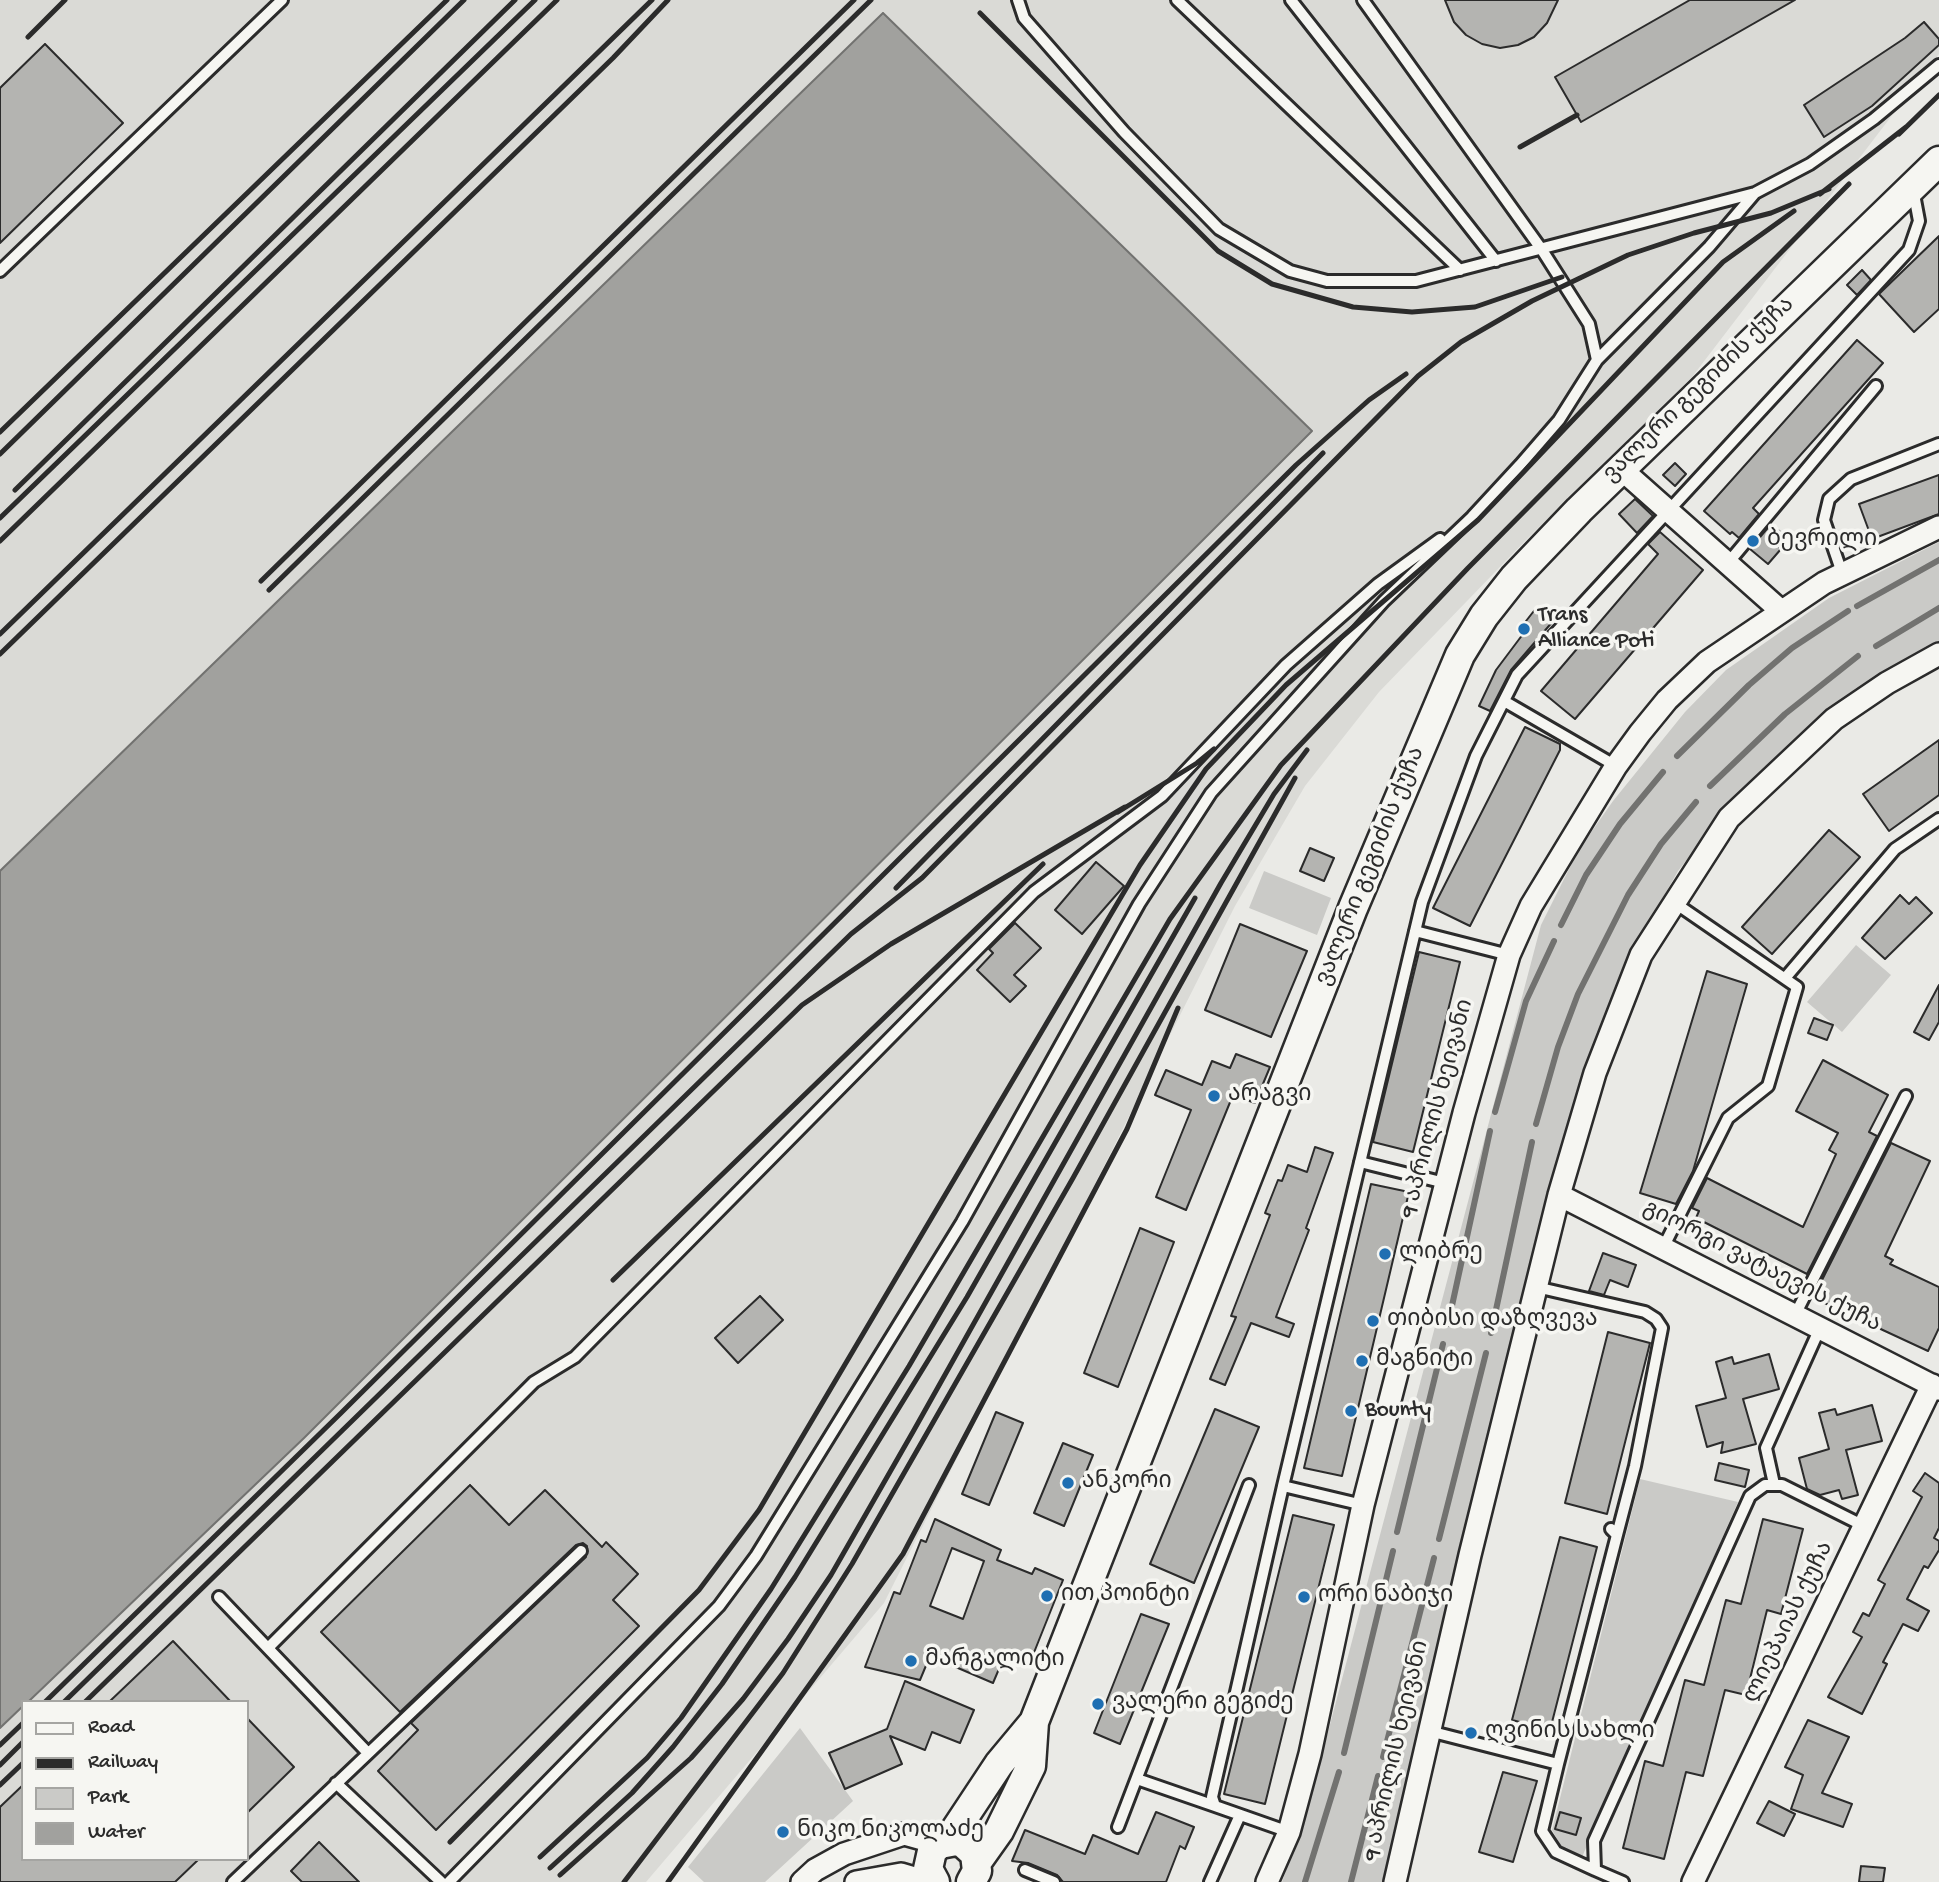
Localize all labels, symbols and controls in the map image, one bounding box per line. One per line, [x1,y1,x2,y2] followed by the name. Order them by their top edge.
[1599,292,1801,490] street label: ვალერი გეგიძის ქუჩა
[1767,527,1877,555] place label: ბევრილი
[1745,533,1761,549] marker: ბევრილი
[1538,602,1655,656] place label: Trans Alliance Poti
[1516,621,1532,637] marker: Trans Alliance Poti
[1311,744,1433,990] street label: ვალერი გეგიძის ქუჩა
[1397,997,1481,1221] street label: 9 აპრილის ხეივანი
[1228,1082,1312,1110] place label: არაგვი
[1206,1088,1222,1104] marker: არაგვი
[1637,1196,1885,1340] street label: გიორგი ვატაევის ქუჩა
[1399,1240,1483,1268] place label: ლიბრე
[1377,1246,1393,1262] marker: ლიბრე
[1387,1307,1598,1335] place label: თიბისი დაზღვევა
[1365,1313,1381,1329] marker: თიბისი დაზღვევა
[1376,1347,1473,1375] place label: მაგნიტი
[1354,1353,1370,1369] marker: მაგნიტი
[1365,1397,1431,1425] place label: Bounty
[1343,1403,1359,1419] marker: Bounty
[1082,1469,1172,1497] place label: ანკორი
[1060,1475,1076,1491] marker: ანკორი
[1739,1538,1841,1708] street label: ლიეპაიას ქუჩა
[1061,1582,1190,1610] place label: ით პოინტი
[1318,1583,1453,1611] place label: ორი ნაბიჯი
[1039,1588,1055,1604] marker: ით პოინტი
[1296,1589,1312,1605] marker: ორი ნაბიჯი
[1359,1638,1437,1864] street label: 9 აპრილის ხეივანი
[925,1647,1065,1675] place label: მარგალიტი
[903,1653,919,1669] marker: მარგალიტი
[1112,1690,1294,1718] place label: ვალერი გეგიძე
[1090,1696,1106,1712] marker: ვალერი გეგიძე
[21,1700,248,1861] legend
[88,1716,134,1741] text: Road
[1485,1719,1655,1747] place label: ღვინის სახლი
[1463,1725,1479,1741] marker: ღვინის სახლი
[88,1751,158,1776] text: Railway
[88,1786,128,1811] text: Park
[797,1818,984,1846] place label: ნიკო ნიკოლაძე
[88,1821,144,1846] text: Water
[775,1824,791,1840] marker: ნიკო ნიკოლაძე

